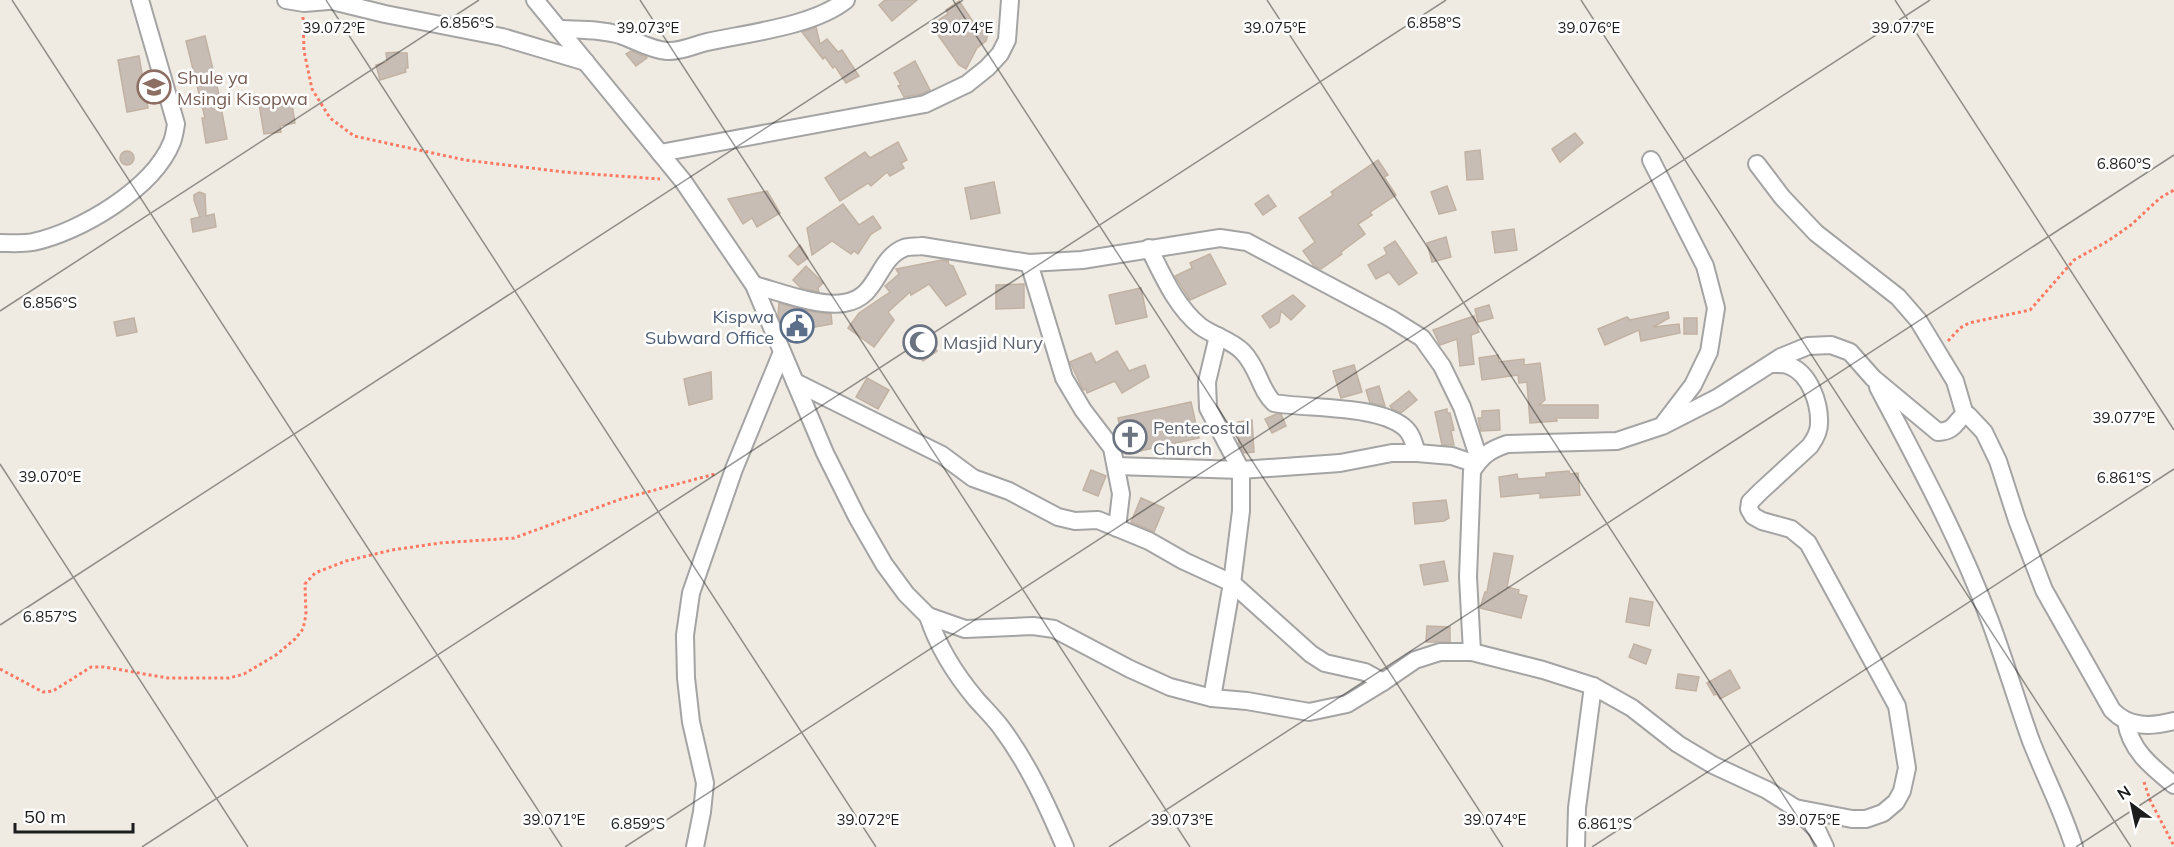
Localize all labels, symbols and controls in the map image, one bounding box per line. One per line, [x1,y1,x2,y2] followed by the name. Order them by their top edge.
[440,13,494,32] text: 6.856°S
[1407,13,1461,32] text: 6.858°S
[303,18,366,37] text: 39.072°E
[617,18,680,37] text: 39.073°E
[931,18,994,37] text: 39.074°E
[1244,18,1307,37] text: 39.075°E
[1558,18,1621,37] text: 39.076°E
[1872,18,1935,37] text: 39.077°E
[177,66,308,110] place label: Shule ya Msingi Kisopwa
[136,69,172,105] school or university icon: Shule ya Msingi Kisopwa
[2097,154,2151,173] text: 6.860°S
[23,293,77,312] text: 6.856°S
[645,305,774,349] place label: Kispwa Subward Office
[779,308,815,344] public building icon: Kispwa Subward Office
[902,324,938,360] mosque icon: Masjid Nury
[943,331,1043,354] place label: Masjid Nury
[2093,408,2156,427] text: 39.077°E
[1153,416,1250,460] place label: Pentecostal Church
[1112,419,1148,455] church icon: Pentecostal Church
[19,467,82,486] text: 39.070°E
[2097,468,2151,487] text: 6.861°S
[23,607,77,626] text: 6.857°S
[2102,775,2162,835] north arrow
[2113,781,2134,804] text: N
[15,796,134,834] scale bar
[24,805,66,828] text: 50 m
[523,810,586,829] text: 39.071°E
[837,810,900,829] text: 39.072°E
[1151,810,1214,829] text: 39.073°E
[1464,810,1527,829] text: 39.074°E
[1778,810,1841,829] text: 39.075°E
[611,814,665,833] text: 6.859°S
[1578,814,1632,833] text: 6.861°S

